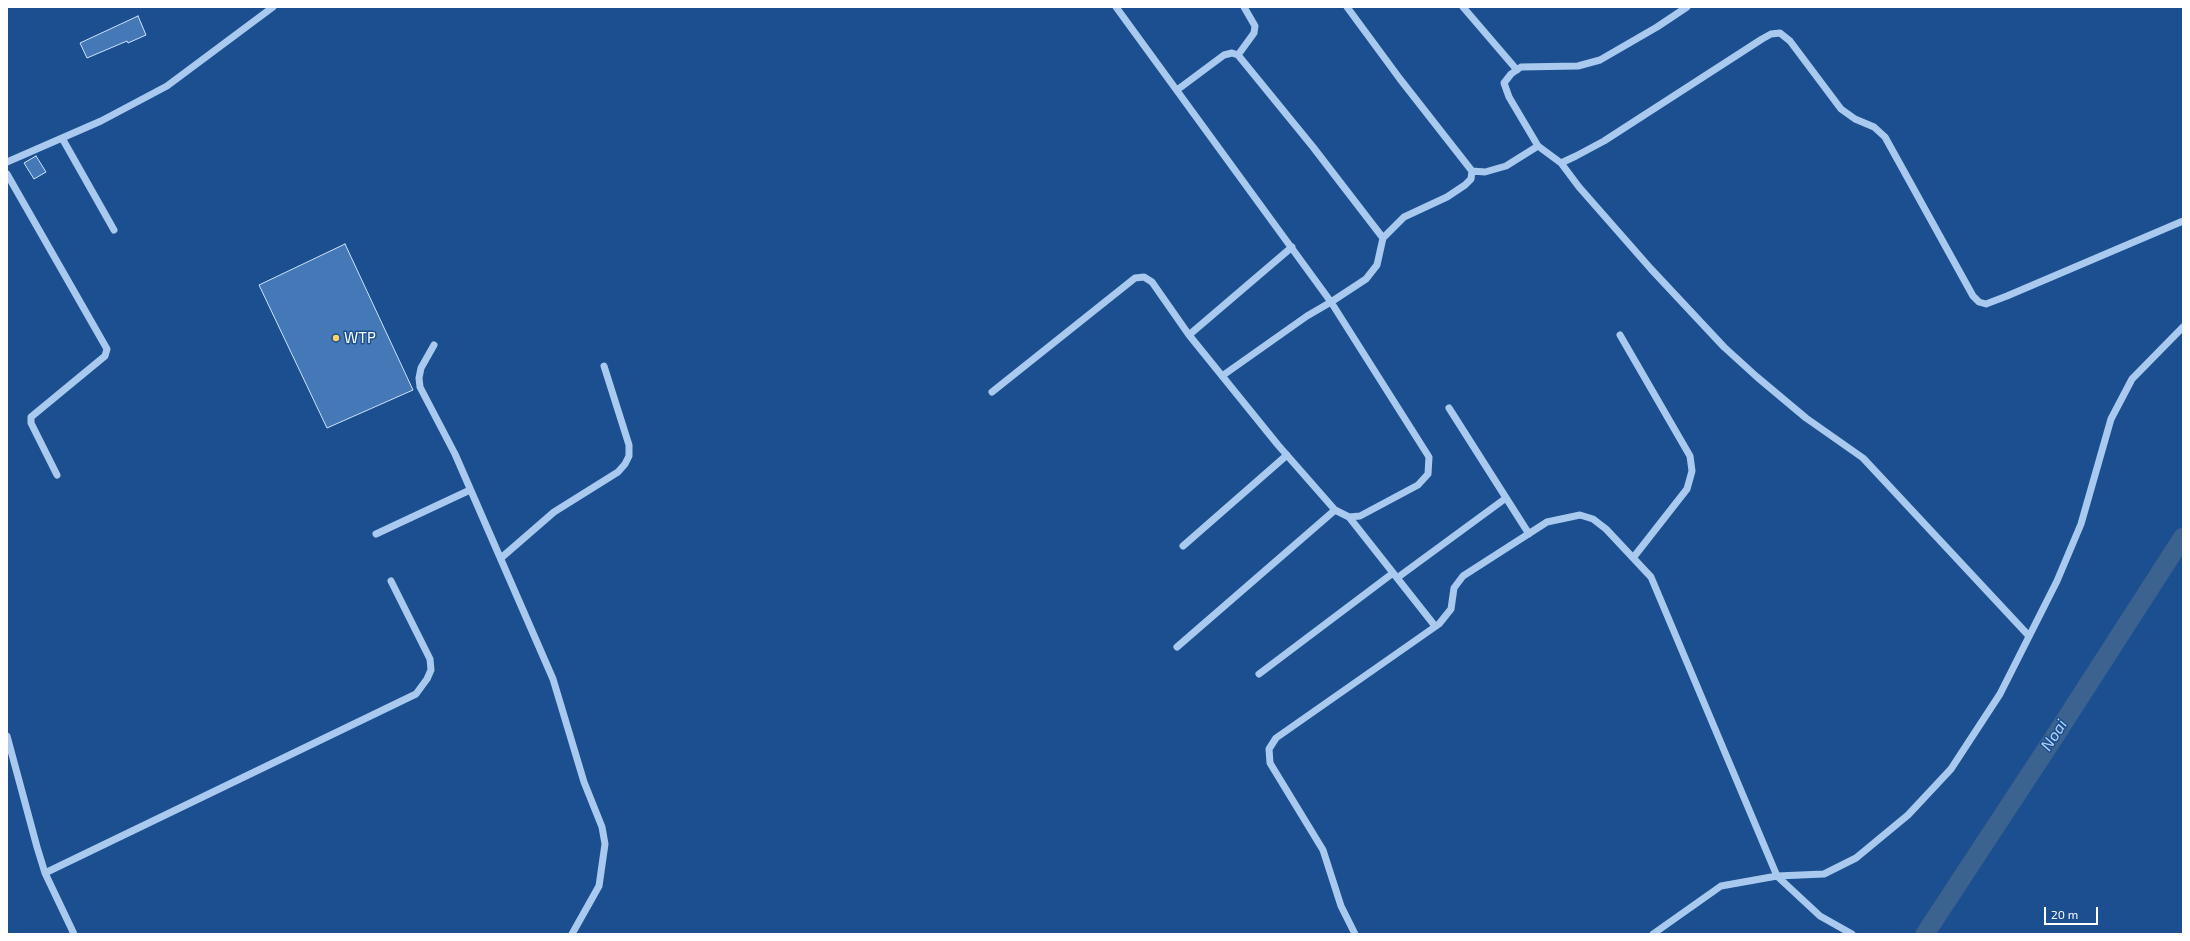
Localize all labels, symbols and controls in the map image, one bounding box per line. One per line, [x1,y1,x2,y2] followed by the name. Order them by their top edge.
[344,329,376,347] place label: WTP
[331,333,341,343] marker: WTP
[2037,716,2071,754] water label: Noai
[2046,899,2100,925] scale bar
[2051,907,2078,921] text: 20 m

